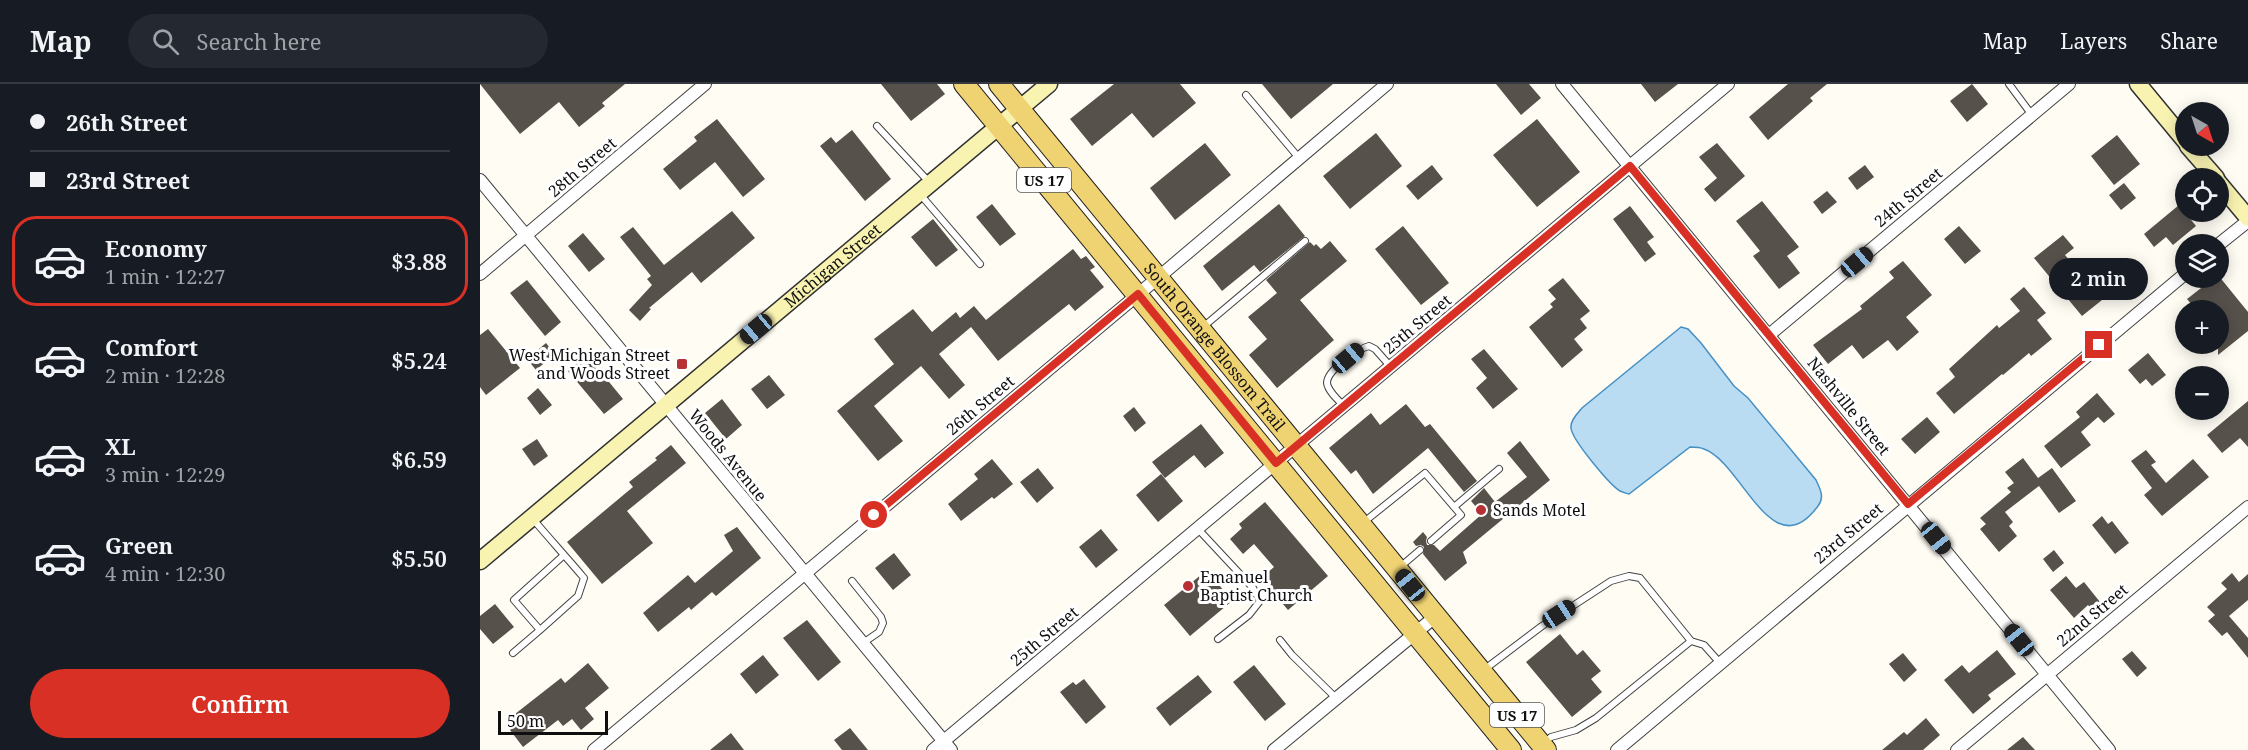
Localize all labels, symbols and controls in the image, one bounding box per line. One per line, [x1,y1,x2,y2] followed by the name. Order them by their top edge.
[128,14,548,68] search box
[30,22,92,60] text: Map
[149,25,182,58] icon: search
[197,26,321,56] text: Search here
[1983,27,2027,55] text: Map
[2060,27,2127,55] text: Layers
[2160,27,2218,55] text: Share
[2175,102,2229,156] north arrow
[2175,102,2229,420] map controls
[66,107,187,137] text: 26th Street
[543,132,621,202] street label: 28th Street
[1869,162,1947,232] street label: 24th Street
[66,165,190,195] text: 23rd Street
[1017,168,1071,192] road number: US 17
[2175,168,2229,222] button: locate
[779,218,886,312] street label: Michigan Street
[105,233,207,263] text: Economy
[33,234,87,288] icon: car
[2175,234,2229,288] button: layers
[1837,244,1877,280] car
[391,246,447,276] text: $3.88
[1139,258,1290,436] street label: South Orange Blossom Trail
[2050,258,2148,300] callout: 2 min
[105,263,225,290] text: 1 min · 12:27
[2071,265,2126,292] text: 2 min
[1378,289,1456,359] street label: 25th Street
[2175,300,2229,354] button: +
[736,311,776,347] car
[2085,331,2112,358] route end
[105,332,198,362] text: Comfort
[33,333,87,387] icon: car
[1328,340,1368,376] car
[509,344,670,384] place label: West Michigan Street and Woods Street
[391,345,447,375] text: $5.24
[1803,352,1896,460] street label: Nashville Street
[675,357,689,371] marker: West Michigan Street and Woods Street
[105,362,225,389] text: 2 min · 12:28
[2175,366,2229,420] button: −
[941,370,1019,440] street label: 26th Street
[684,404,772,506] street label: Woods Avenue
[105,431,136,461] text: XL
[33,432,87,486] icon: car
[391,444,447,474] text: $6.59
[105,461,225,488] text: 3 min · 12:29
[1809,497,1888,568] street label: 23rd Street
[1493,499,1586,521] place label: Sands Motel
[860,501,887,528] route start
[1474,503,1488,517] marker: Sands Motel
[1918,518,1954,558] car
[105,530,173,560] text: Green
[33,531,87,585] icon: car
[391,543,447,573] text: $5.50
[105,560,225,587] text: 4 min · 12:30
[1392,565,1428,605] car
[1200,566,1313,606] place label: Emanuel Baptist Church
[2052,578,2133,651] street label: 22nd Street
[1181,579,1195,593] marker: Emanuel Baptist Church
[1539,597,1579,631] car
[1005,601,1083,671] street label: 25th Street
[2001,620,2037,660] car
[30,669,450,738] button: Confirm
[1490,703,1544,727] road number: US 17
[498,708,608,736] scale bar
[507,710,544,732] text: 50 m

